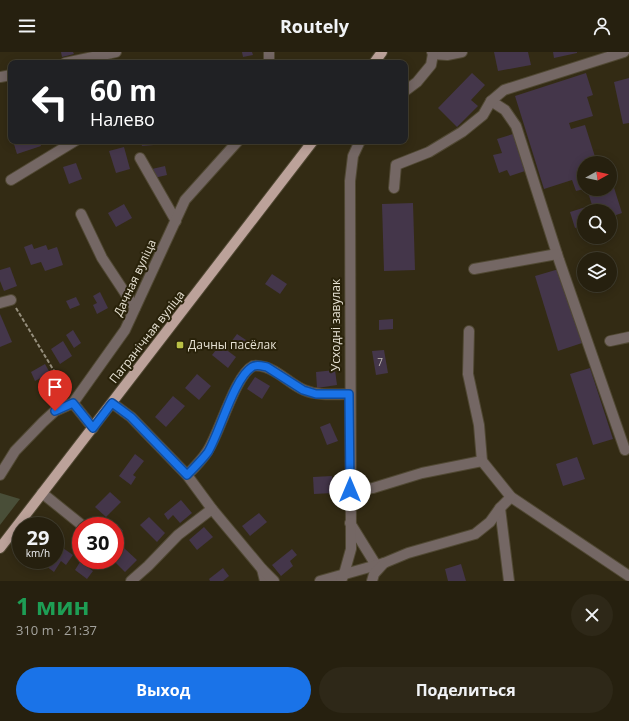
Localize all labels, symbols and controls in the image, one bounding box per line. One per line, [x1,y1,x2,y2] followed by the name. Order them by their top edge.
[280,14,349,38] text: Routely
[16,15,38,37] icon: menu
[591,15,613,37] icon: person
[90,71,157,109] text: 60 m
[24,76,76,128] icon: left
[90,107,155,131] text: Налево
[577,156,617,196] north arrow
[577,156,617,292] map controls
[577,204,617,244] button: search
[109,237,160,319] street label: Дачная вуліца
[577,252,617,292] button: layers
[327,278,344,371] street label: Усходні завулак
[105,287,188,387] street label: Пагранічная вуліца
[188,336,277,353] place label: Дачны пасёлак
[175,340,185,350] marker: Дачны пасёлак
[377,355,383,369] house number: 7
[38,370,72,411] pin
[44,376,66,398] icon: arrive
[329,469,371,511] position arrow
[72,517,124,569] speed limit sign: 30
[27,524,49,551] text: 29
[26,546,50,560] text: km/h
[16,589,89,622] text: 1 мин
[571,594,613,636] button: close
[16,621,97,639] text: 310 m · 21:37
[16,667,311,713] button: Выход
[319,667,613,713] button: Поделиться

